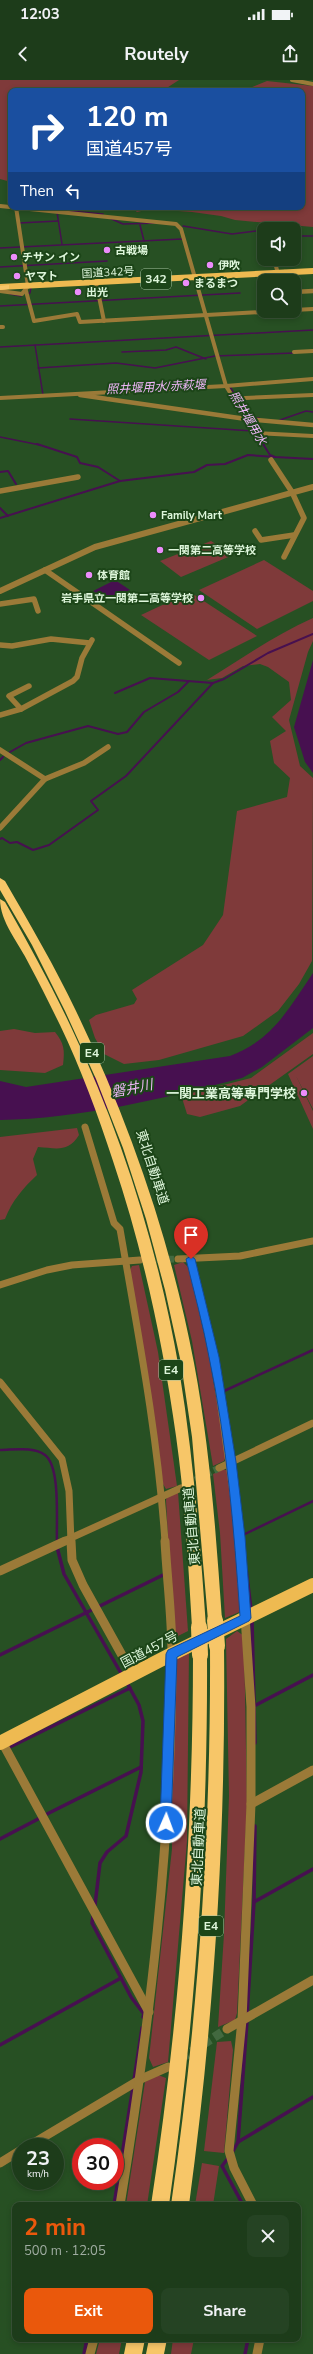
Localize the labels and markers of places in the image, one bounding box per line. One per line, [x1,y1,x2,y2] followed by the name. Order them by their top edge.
[115,243,148,258] place label: 古戦場
[102,245,112,255] marker: 古戦場
[22,250,80,265] place label: チサン イン
[9,252,19,262] marker: チサン イン
[218,258,240,273] place label: 伊吹
[205,260,215,270] marker: 伊吹
[25,269,58,284] place label: ヤマト
[12,271,22,281] marker: ヤマト
[194,276,238,291] place label: まるまつ
[181,278,191,288] marker: まるまつ
[86,285,108,300] place label: 出光
[73,287,83,297] marker: 出光
[161,508,223,523] place label: Family Mart
[148,510,158,520] marker: Family Mart
[168,543,256,558] place label: 一関第二高等学校
[155,545,165,555] marker: 一関第二高等学校
[97,568,130,583] place label: 体育館
[84,570,94,580] marker: 体育館
[61,591,193,606] place label: 岩手県立一関第二高等学校
[196,593,206,603] marker: 岩手県立一関第二高等学校
[166,1085,296,1103] place label: 一関工業高等専門学校
[299,1088,309,1098] marker: 一関工業高等専門学校
[174,1218,208,1259] pin

